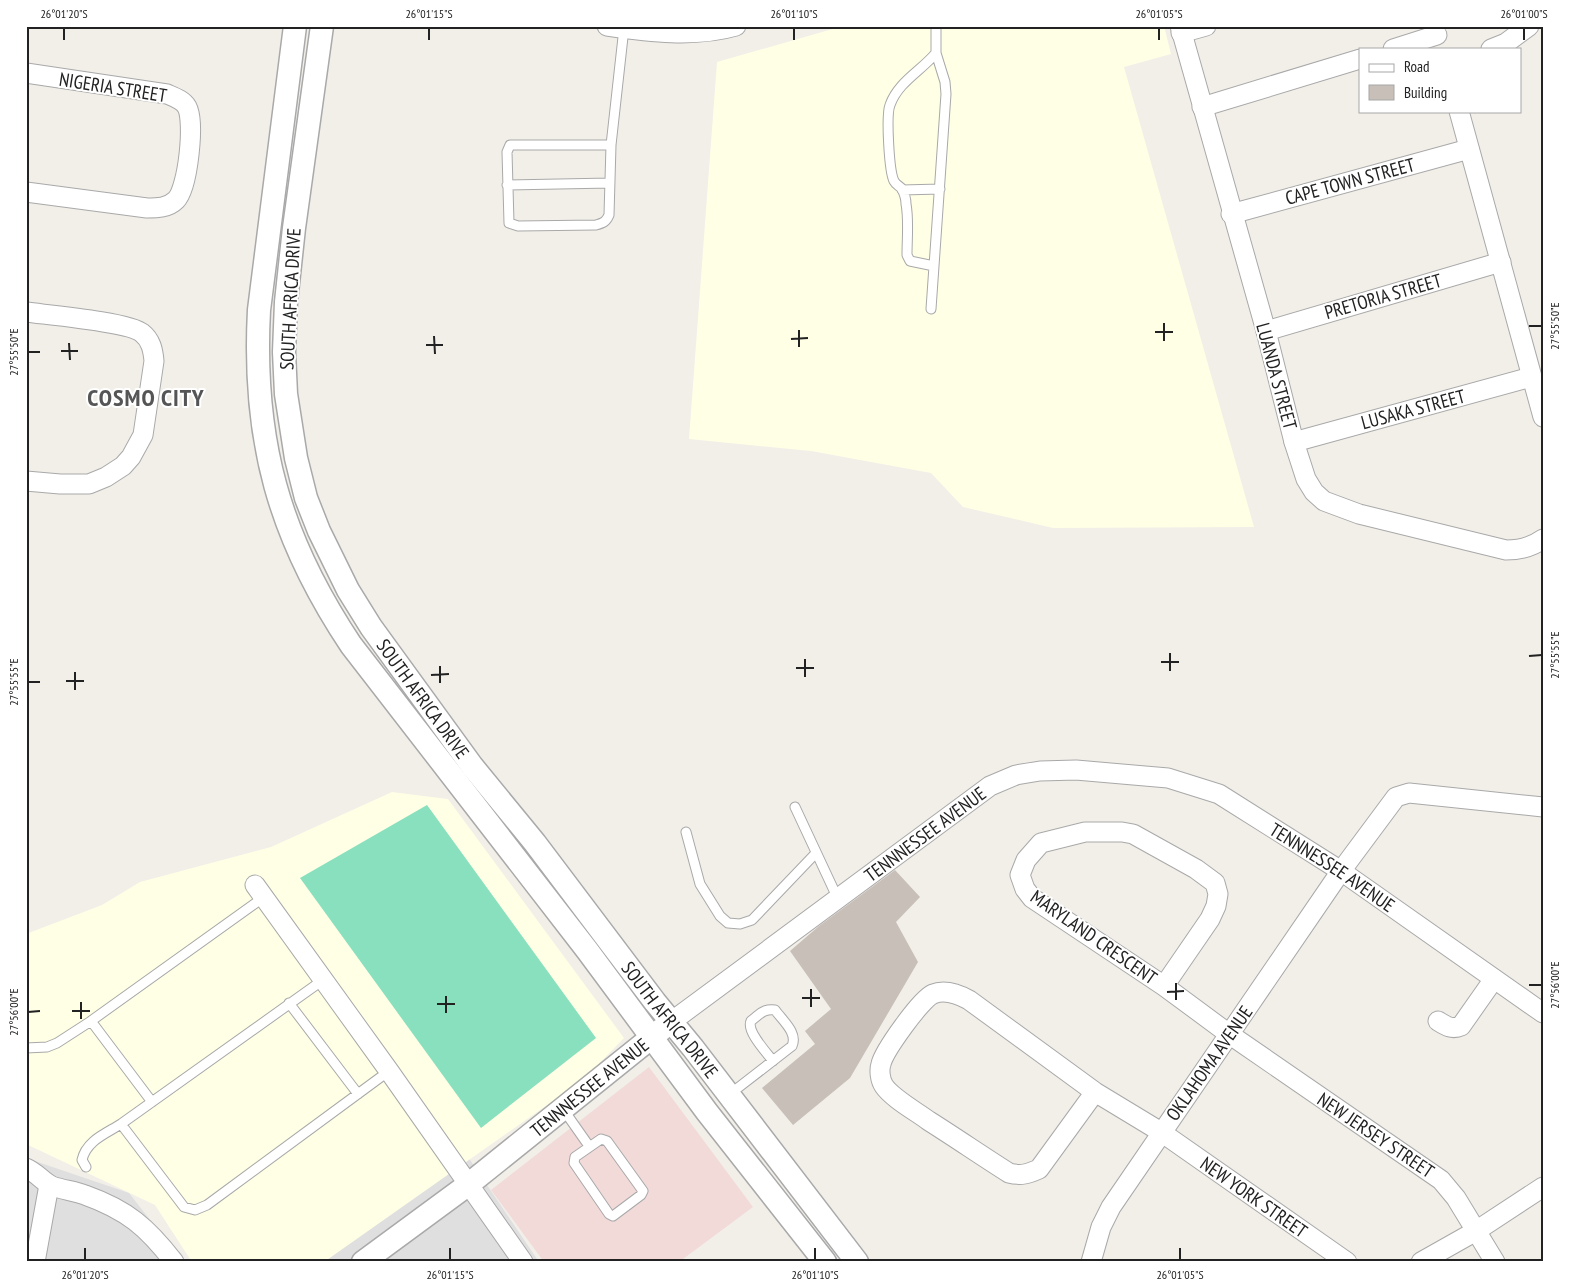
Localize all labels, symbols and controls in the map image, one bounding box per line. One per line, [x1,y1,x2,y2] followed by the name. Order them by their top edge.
[40,6,88,21] text: 26°01'20"S
[405,6,453,21] text: 26°01'15"S
[770,6,818,21] text: 26°01'10"S
[1135,6,1183,21] text: 26°01'05"S
[1500,6,1548,21] text: 26°01'00"S
[1359,48,1522,112] legend
[1404,57,1430,76] text: Road
[57,67,169,107] street label: NIGERIA STREET
[1404,83,1447,102] text: Building
[1283,152,1418,210] street label: CAPE TOWN STREET
[274,227,306,371] street label: SOUTH AFRICA DRIVE
[1322,268,1445,324] street label: PRETORIA STREET
[1547,302,1562,350] text: 27°55'50"E
[1251,320,1303,432] street label: LUANDA STREET
[6,328,21,376] text: 27°55'50"E
[87,382,205,413] district label: COSMO CITY
[1358,383,1468,434] street label: LUSAKA STREET
[1547,631,1562,679] text: 27°55'55"E
[372,634,475,763] street label: SOUTH AFRICA DRIVE
[6,658,21,706] text: 27°55'55"E
[860,781,991,887] street label: TENNNESSEE AVENUE
[1265,817,1400,917] street label: TENNNESSEE AVENUE
[1026,884,1162,990] street label: MARYLAND CRESCENT
[617,957,724,1083] street label: SOUTH AFRICA DRIVE
[1547,961,1562,1009] text: 27°56'00"E
[6,988,21,1036] text: 27°56'00"E
[1160,1001,1258,1125] street label: OKLAHOMA AVENUE
[525,1033,653,1142] street label: TENNNESSEE AVENUE
[1313,1087,1439,1183] street label: NEW JERSEY STREET
[1196,1151,1313,1243] street label: NEW YORK STREET
[61,1267,109,1282] text: 26°01'20"S
[426,1267,474,1282] text: 26°01'15"S
[791,1267,839,1282] text: 26°01'10"S
[1156,1267,1204,1282] text: 26°01'05"S

